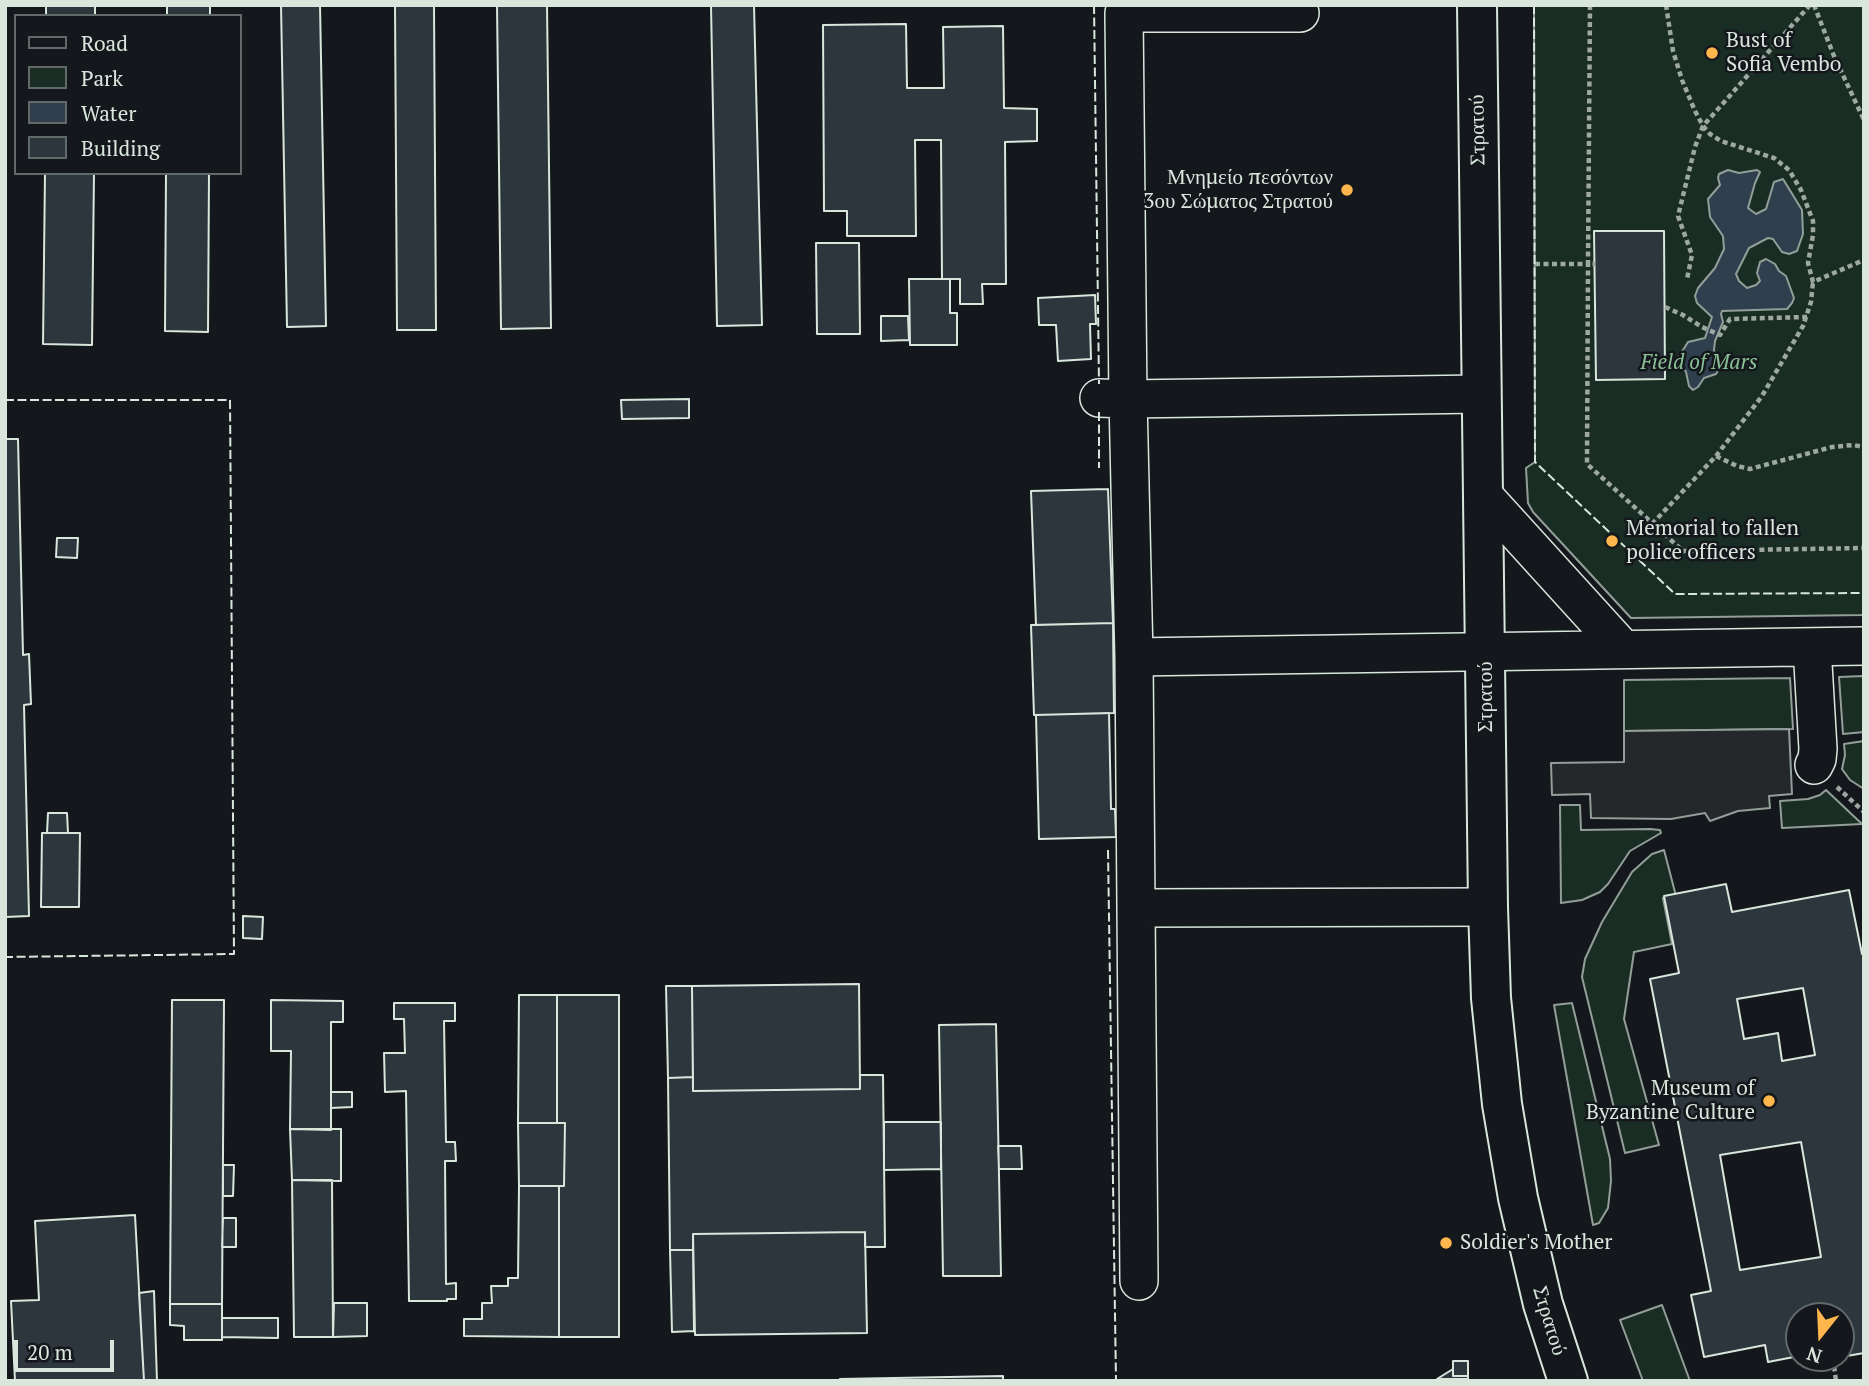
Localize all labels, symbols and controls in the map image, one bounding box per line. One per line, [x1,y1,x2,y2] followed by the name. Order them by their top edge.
[14,14,242,175] legend
[1726,28,1841,78] place label: Bust of Sofia Vembo
[81,29,128,57] text: Road
[1704,45,1720,61] marker: Bust of Sofia Vembo
[81,64,123,92] text: Park
[1465,94,1491,166] street label: Στρατού
[81,99,136,127] text: Water
[81,134,160,162] text: Building
[1143,165,1333,215] place label: Μνημείο πεσόντων 3ου Σώματος Στρατού
[1339,182,1355,198] marker: Μνημείο πεσόντων 3ου Σώματος Στρατού
[1641,350,1757,376] park label: Field of Mars
[1626,516,1799,566] place label: Memorial to fallen police officers
[1604,533,1620,549] marker: Memorial to fallen police officers
[1473,661,1499,733] street label: Στρατού
[1586,1076,1755,1126] place label: Museum of Byzantine Culture
[1761,1093,1777,1109] marker: Museum of Byzantine Culture
[1460,1230,1612,1256] place label: Soldier's Mother
[1438,1235,1454,1251] marker: Soldier's Mother
[1527,1283,1571,1359] street label: Στρατού
[1785,1302,1855,1372] north arrow
[18,1326,117,1370] scale bar
[27,1338,73,1366] text: 20 m
[1803,1341,1825,1370] text: N

